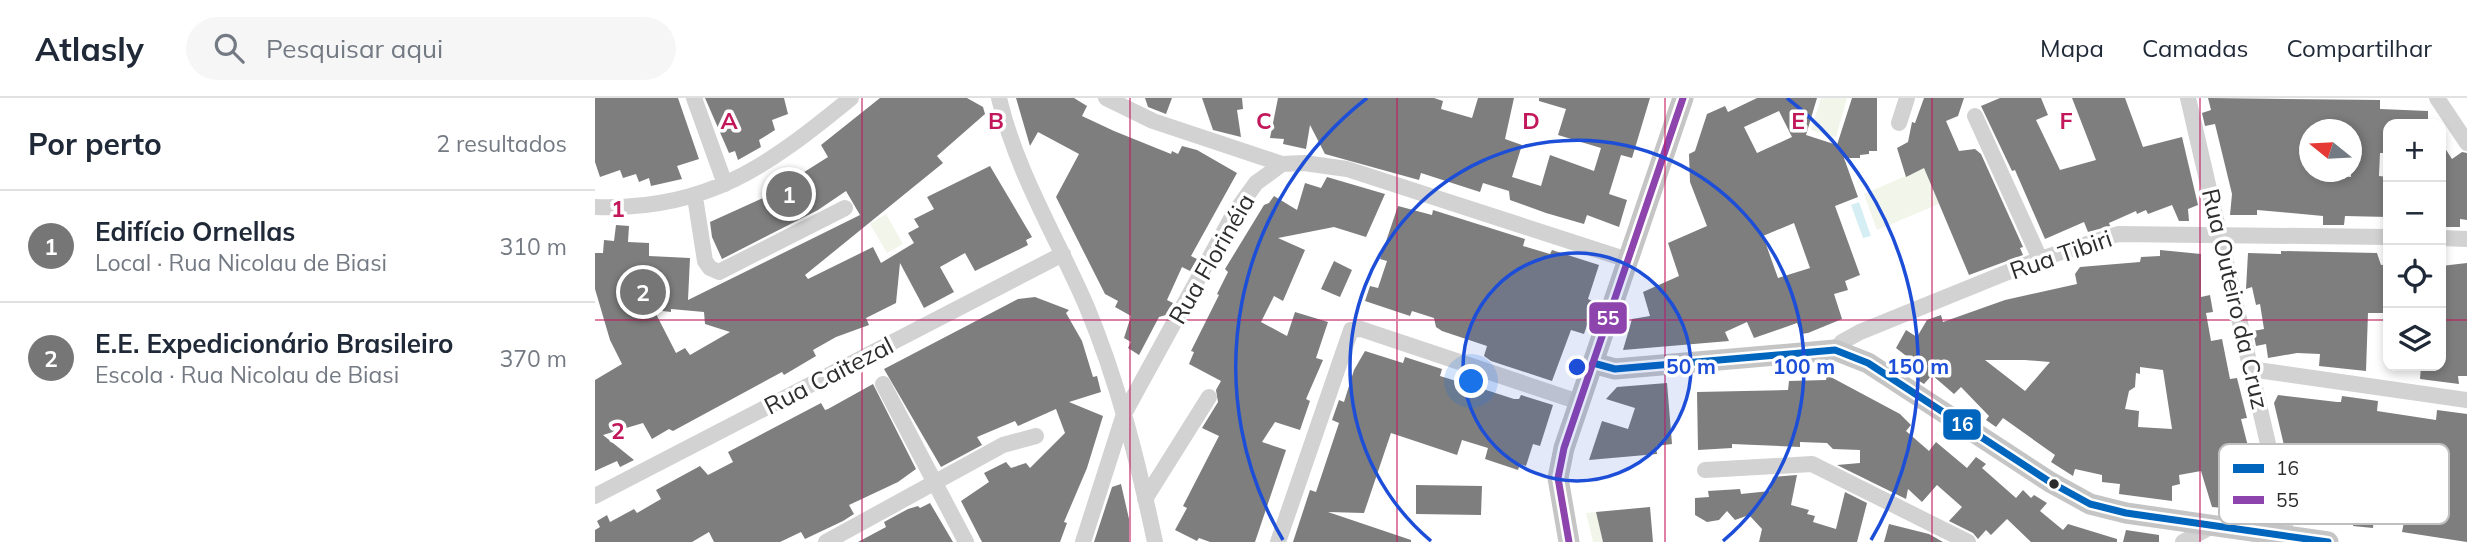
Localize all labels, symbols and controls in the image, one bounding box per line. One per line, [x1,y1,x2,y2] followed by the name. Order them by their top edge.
[186,17,676,80] search box
[35,28,144,69] text: Atlasly
[210,29,248,67] icon: search
[266,32,443,65] text: Pesquisar aqui
[2040,33,2104,63] text: Mapa
[2142,33,2249,63] text: Camadas
[2287,33,2432,63] text: Compartilhar
[720,106,738,135] text: A
[988,106,1004,135] text: B
[1256,106,1272,135] text: C
[1522,106,1540,135] text: D
[1791,106,1805,135] text: E
[2059,106,2073,135] text: F
[2299,119,2362,182] north arrow
[2383,119,2446,371] map controls
[2383,119,2446,182] button: +
[28,125,162,163] text: Por perto
[436,129,567,158] text: 2 resultados
[766,168,812,220] pin: 1
[2383,182,2446,245] button: −
[2196,186,2276,412] street label: Rua Outeiro da Cruz
[1162,188,1261,329] street label: Rua Florinéia
[611,194,625,223] text: 1
[95,215,295,248] text: Edifício Ornellas
[2006,223,2116,285] street label: Rua Tibiri
[44,232,58,261] text: 1
[499,232,567,261] text: 310 m
[2383,245,2446,308] button: locate
[95,248,387,277] text: Local · Rua Nicolau de Biasi
[620,266,666,318] pin: 2
[1588,301,1628,335] line badge: 55
[1597,306,1619,330] text: 55
[2383,308,2446,371] button: layers
[95,327,453,360] text: E.E. Expedicionário Brasileiro
[759,330,898,420] street label: Rua Caitezal
[44,344,58,373] text: 2
[499,344,567,373] text: 370 m
[1666,353,1716,379] text: 50 m
[1773,353,1835,379] text: 100 m
[1887,353,1949,379] text: 150 m
[1565,355,1589,379] centre of rings
[95,360,399,389] text: Escola · Rua Nicolau de Biasi
[1454,364,1488,398] your location
[1942,408,1982,441] line badge: 16
[1951,412,1973,436] text: 16
[611,416,625,445] text: 2
[2219,444,2449,524] legend
[2276,456,2299,480] text: 16
[2047,477,2061,491] unlabelled marker
[2276,488,2299,512] text: 55

